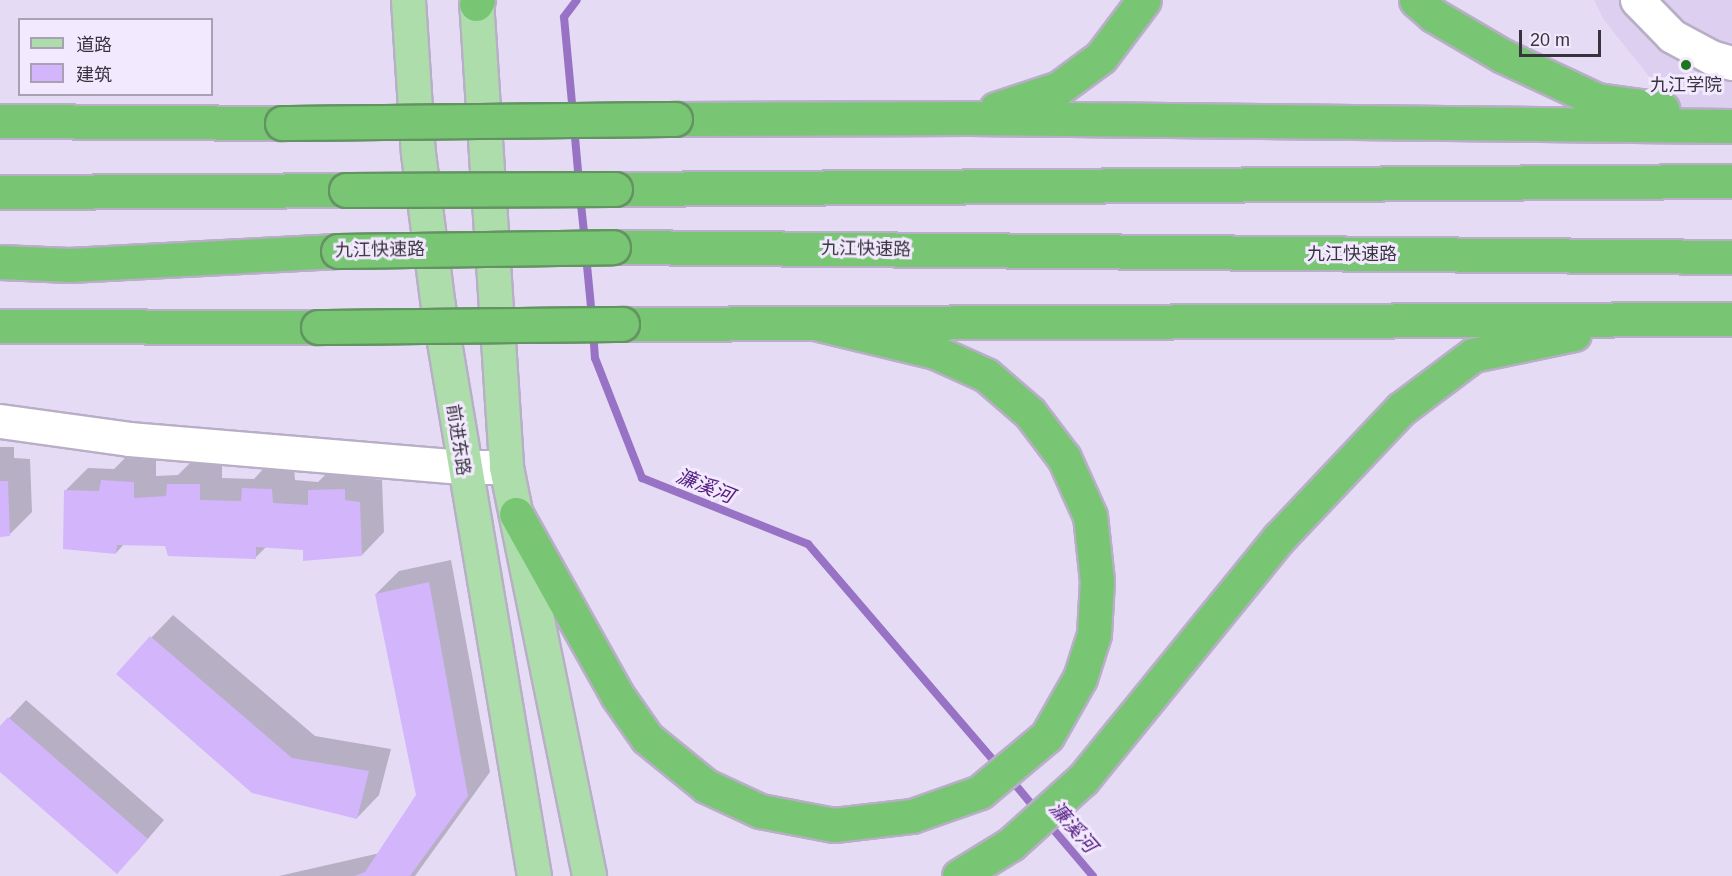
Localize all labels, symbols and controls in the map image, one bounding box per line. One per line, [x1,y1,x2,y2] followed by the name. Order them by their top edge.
[18,18,213,96] legend
[1522,18,1604,56] scale bar
[1530,30,1570,50] text: 20 m
[76,35,112,55] text: 道路
[1679,58,1693,72] marker: 九江学院
[76,65,112,85] text: 建筑
[1650,74,1722,96] place label: 九江学院
[821,237,911,261] street label: 九江快速路
[335,238,425,262] street label: 九江快速路
[1307,243,1397,265] street label: 九江快速路
[442,403,474,477] street label: 前进东路
[673,464,737,508] water label: 濂溪河
[1044,796,1102,858] water label: 濂溪河

